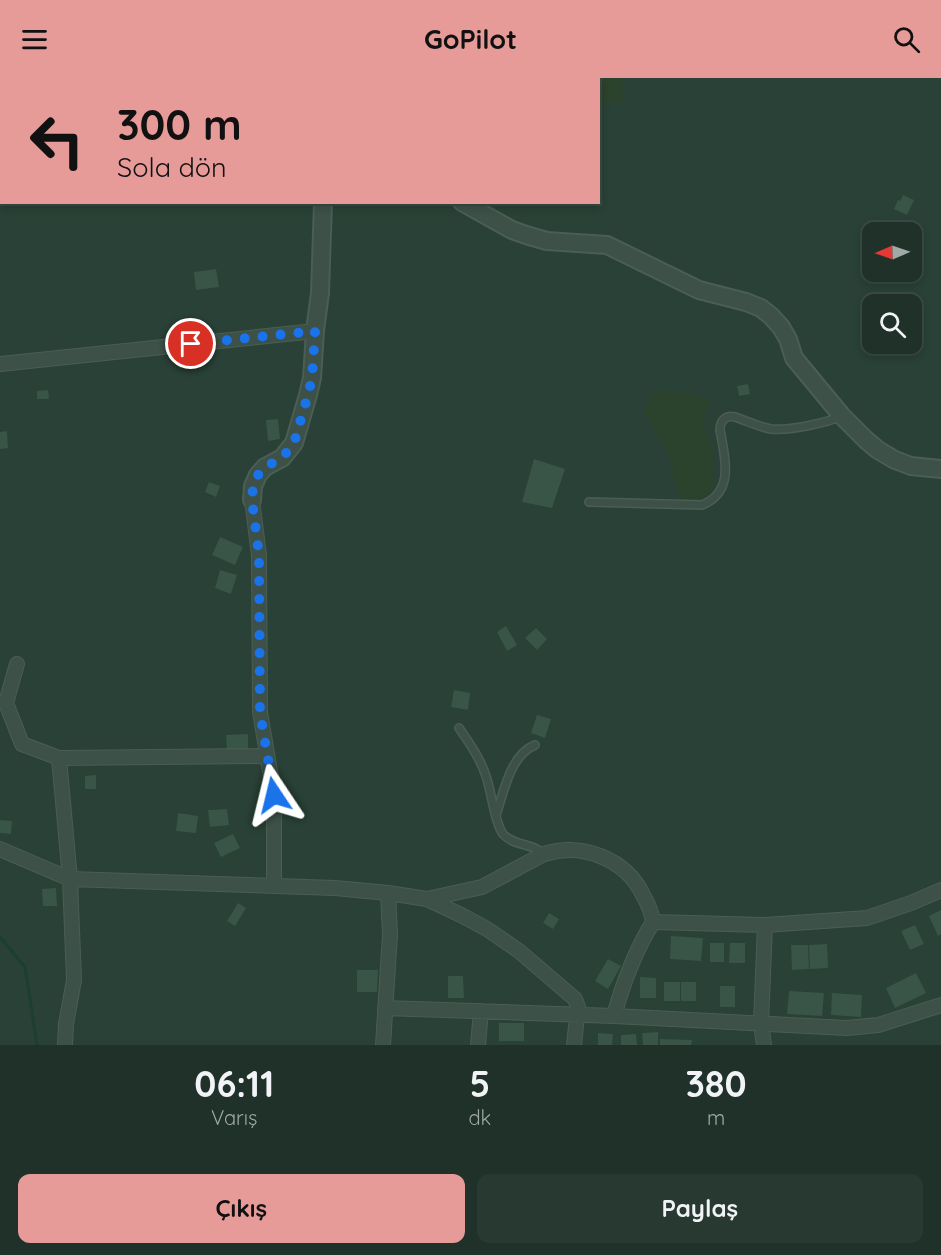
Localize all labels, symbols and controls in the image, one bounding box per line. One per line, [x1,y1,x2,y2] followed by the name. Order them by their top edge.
[424,22,517,56] text: GoPilot
[18,23,51,56] icon: menu
[890,23,923,56] icon: search
[117,98,242,151] text: 300 m
[18,102,96,180] icon: left
[117,150,227,184] text: Sola dön
[862,222,922,282] north arrow
[862,222,922,354] map controls
[862,294,922,354] button: search
[165,318,216,369] pin
[174,327,207,360] icon: arrive
[242,763,306,827] position arrow
[194,1061,274,1106] text: 06:11
[469,1061,490,1106] text: 5
[686,1061,747,1106] text: 380
[211,1105,257,1130] text: Varış
[468,1105,491,1130] text: dk
[707,1105,725,1130] text: m
[18,1174,465,1243] button: Çıkış
[477,1174,923,1243] button: Paylaş

